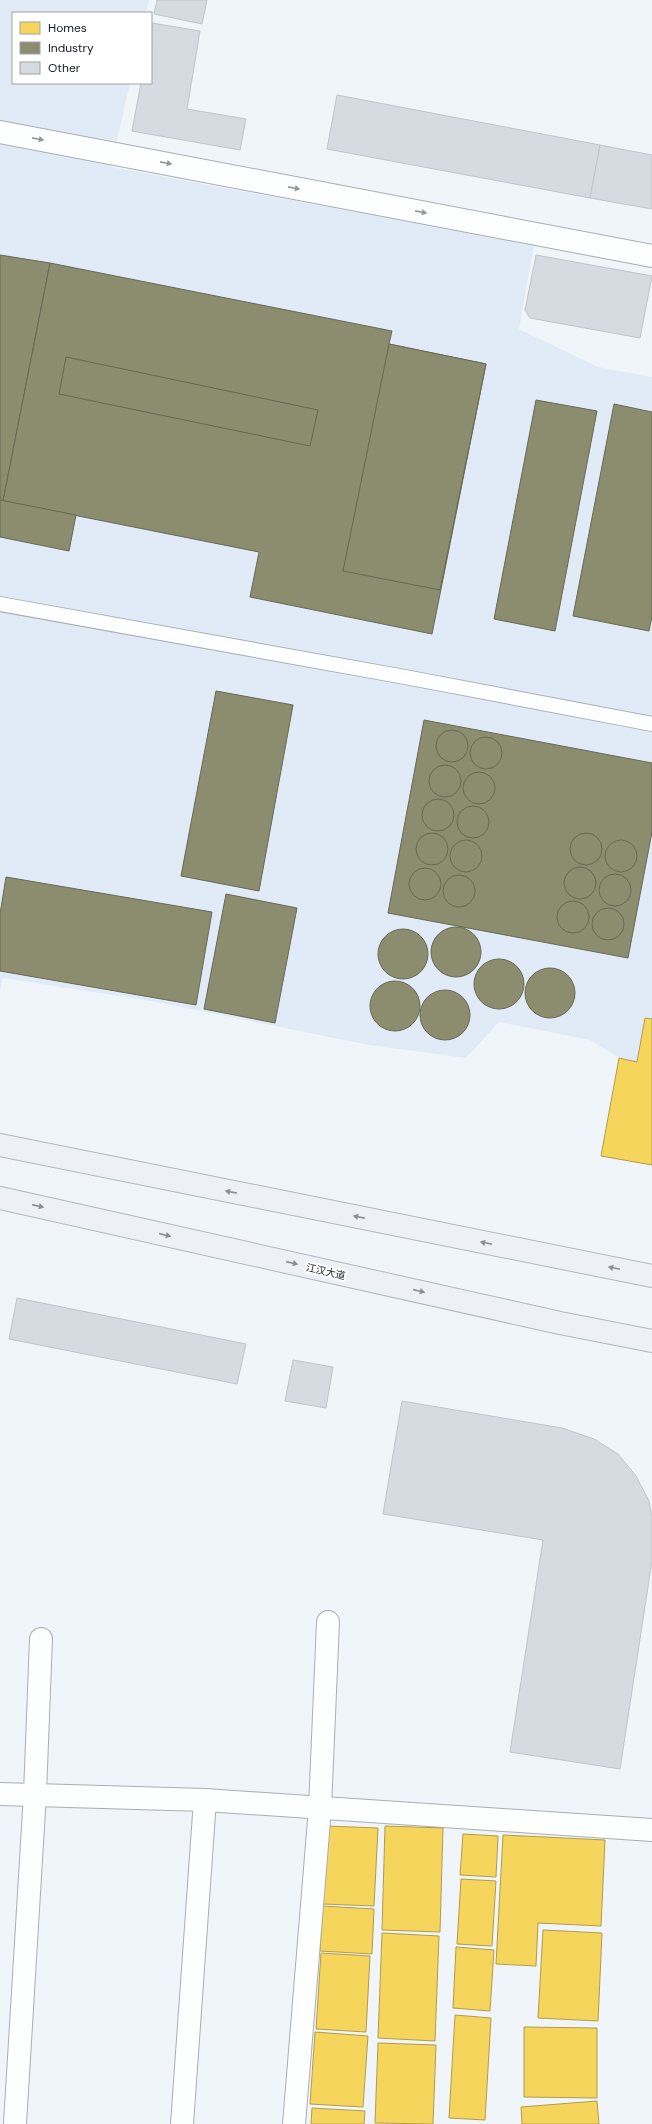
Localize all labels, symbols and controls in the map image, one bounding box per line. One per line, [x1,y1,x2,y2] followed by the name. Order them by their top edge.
[12,12,152,84] legend
[48,20,87,36] text: Homes
[48,40,94,56] text: Industry
[48,60,81,76] text: Other
[32,136,44,142] one-way arrow
[160,161,172,167] one-way arrow
[288,185,300,191] one-way arrow
[415,209,428,215] one-way arrow
[225,1188,238,1194] one-way arrow
[32,1204,44,1210] one-way arrow
[353,1214,365,1220] one-way arrow
[159,1232,171,1238] one-way arrow
[480,1239,493,1245] one-way arrow
[286,1260,298,1266] one-way arrow
[305,1261,347,1282] street label: 江汉大道
[608,1265,620,1271] one-way arrow
[413,1289,425,1295] one-way arrow

